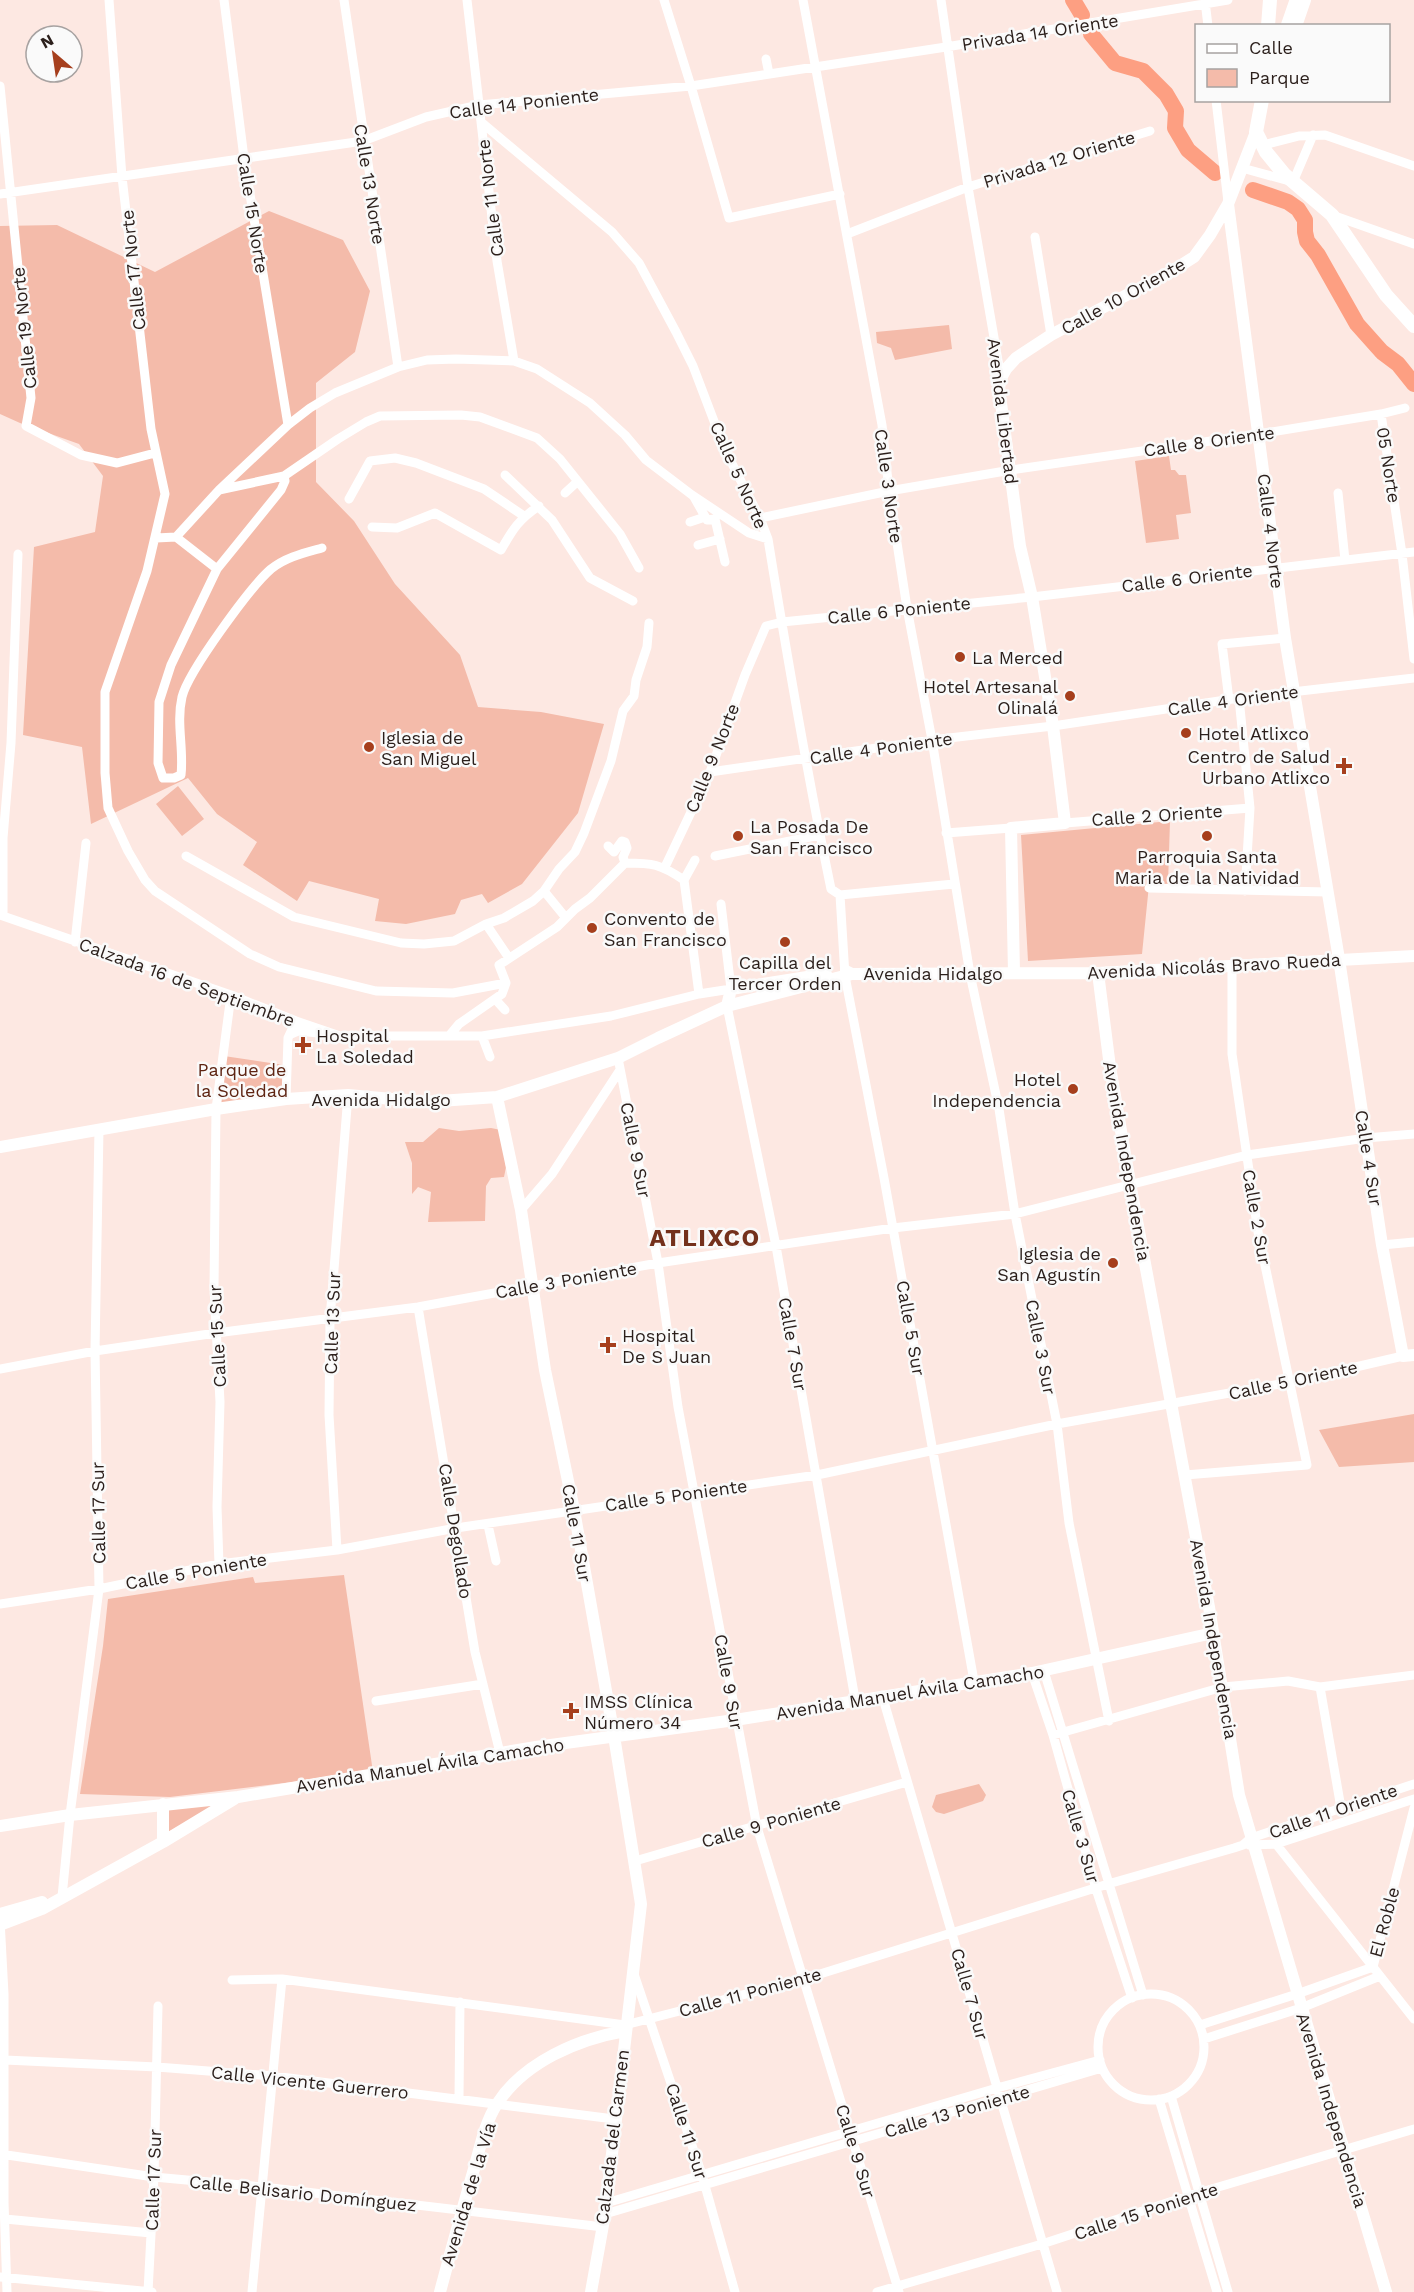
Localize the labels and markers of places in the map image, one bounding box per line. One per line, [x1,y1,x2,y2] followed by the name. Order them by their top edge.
[972,647,1063,668] place label: La Merced
[953,650,967,664] marker: La Merced
[923,676,1058,718] place label: Hotel Artesanal Olinalá
[1063,689,1077,703] marker: Hotel Artesanal Olinalá
[1198,723,1309,744] place label: Hotel Atlixco
[1179,726,1193,740] marker: Hotel Atlixco
[381,727,477,769] place label: Iglesia de San Miguel
[362,740,376,754] marker: Iglesia de San Miguel
[1187,746,1330,788] place label: Centro de Salud Urbano Atlixco
[1335,757,1353,775] marker: Centro de Salud Urbano Atlixco
[750,816,873,858] place label: La Posada De San Francisco
[731,829,745,843] marker: La Posada De San Francisco
[1200,829,1214,843] marker: Parroquia Santa Maria de la Natividad
[1115,846,1299,888] place label: Parroquia Santa Maria de la Natividad
[604,908,727,950] place label: Convento de San Francisco
[585,921,599,935] marker: Convento de San Francisco
[778,935,792,949] marker: Capilla del Tercer Orden
[728,952,842,994] place label: Capilla del Tercer Orden
[316,1025,414,1067] place label: Hospital La Soledad
[294,1036,312,1054] marker: Hospital La Soledad
[932,1069,1061,1111] place label: Hotel Independencia
[1066,1082,1080,1096] marker: Hotel Independencia
[997,1243,1101,1285] place label: Iglesia de San Agustín
[1106,1256,1120,1270] marker: Iglesia de San Agustín
[622,1325,711,1367] place label: Hospital De S Juan
[599,1336,617,1354] marker: Hospital De S Juan
[584,1691,693,1733] place label: IMSS Clínica Número 34
[562,1702,580,1720] marker: IMSS Clínica Número 34

